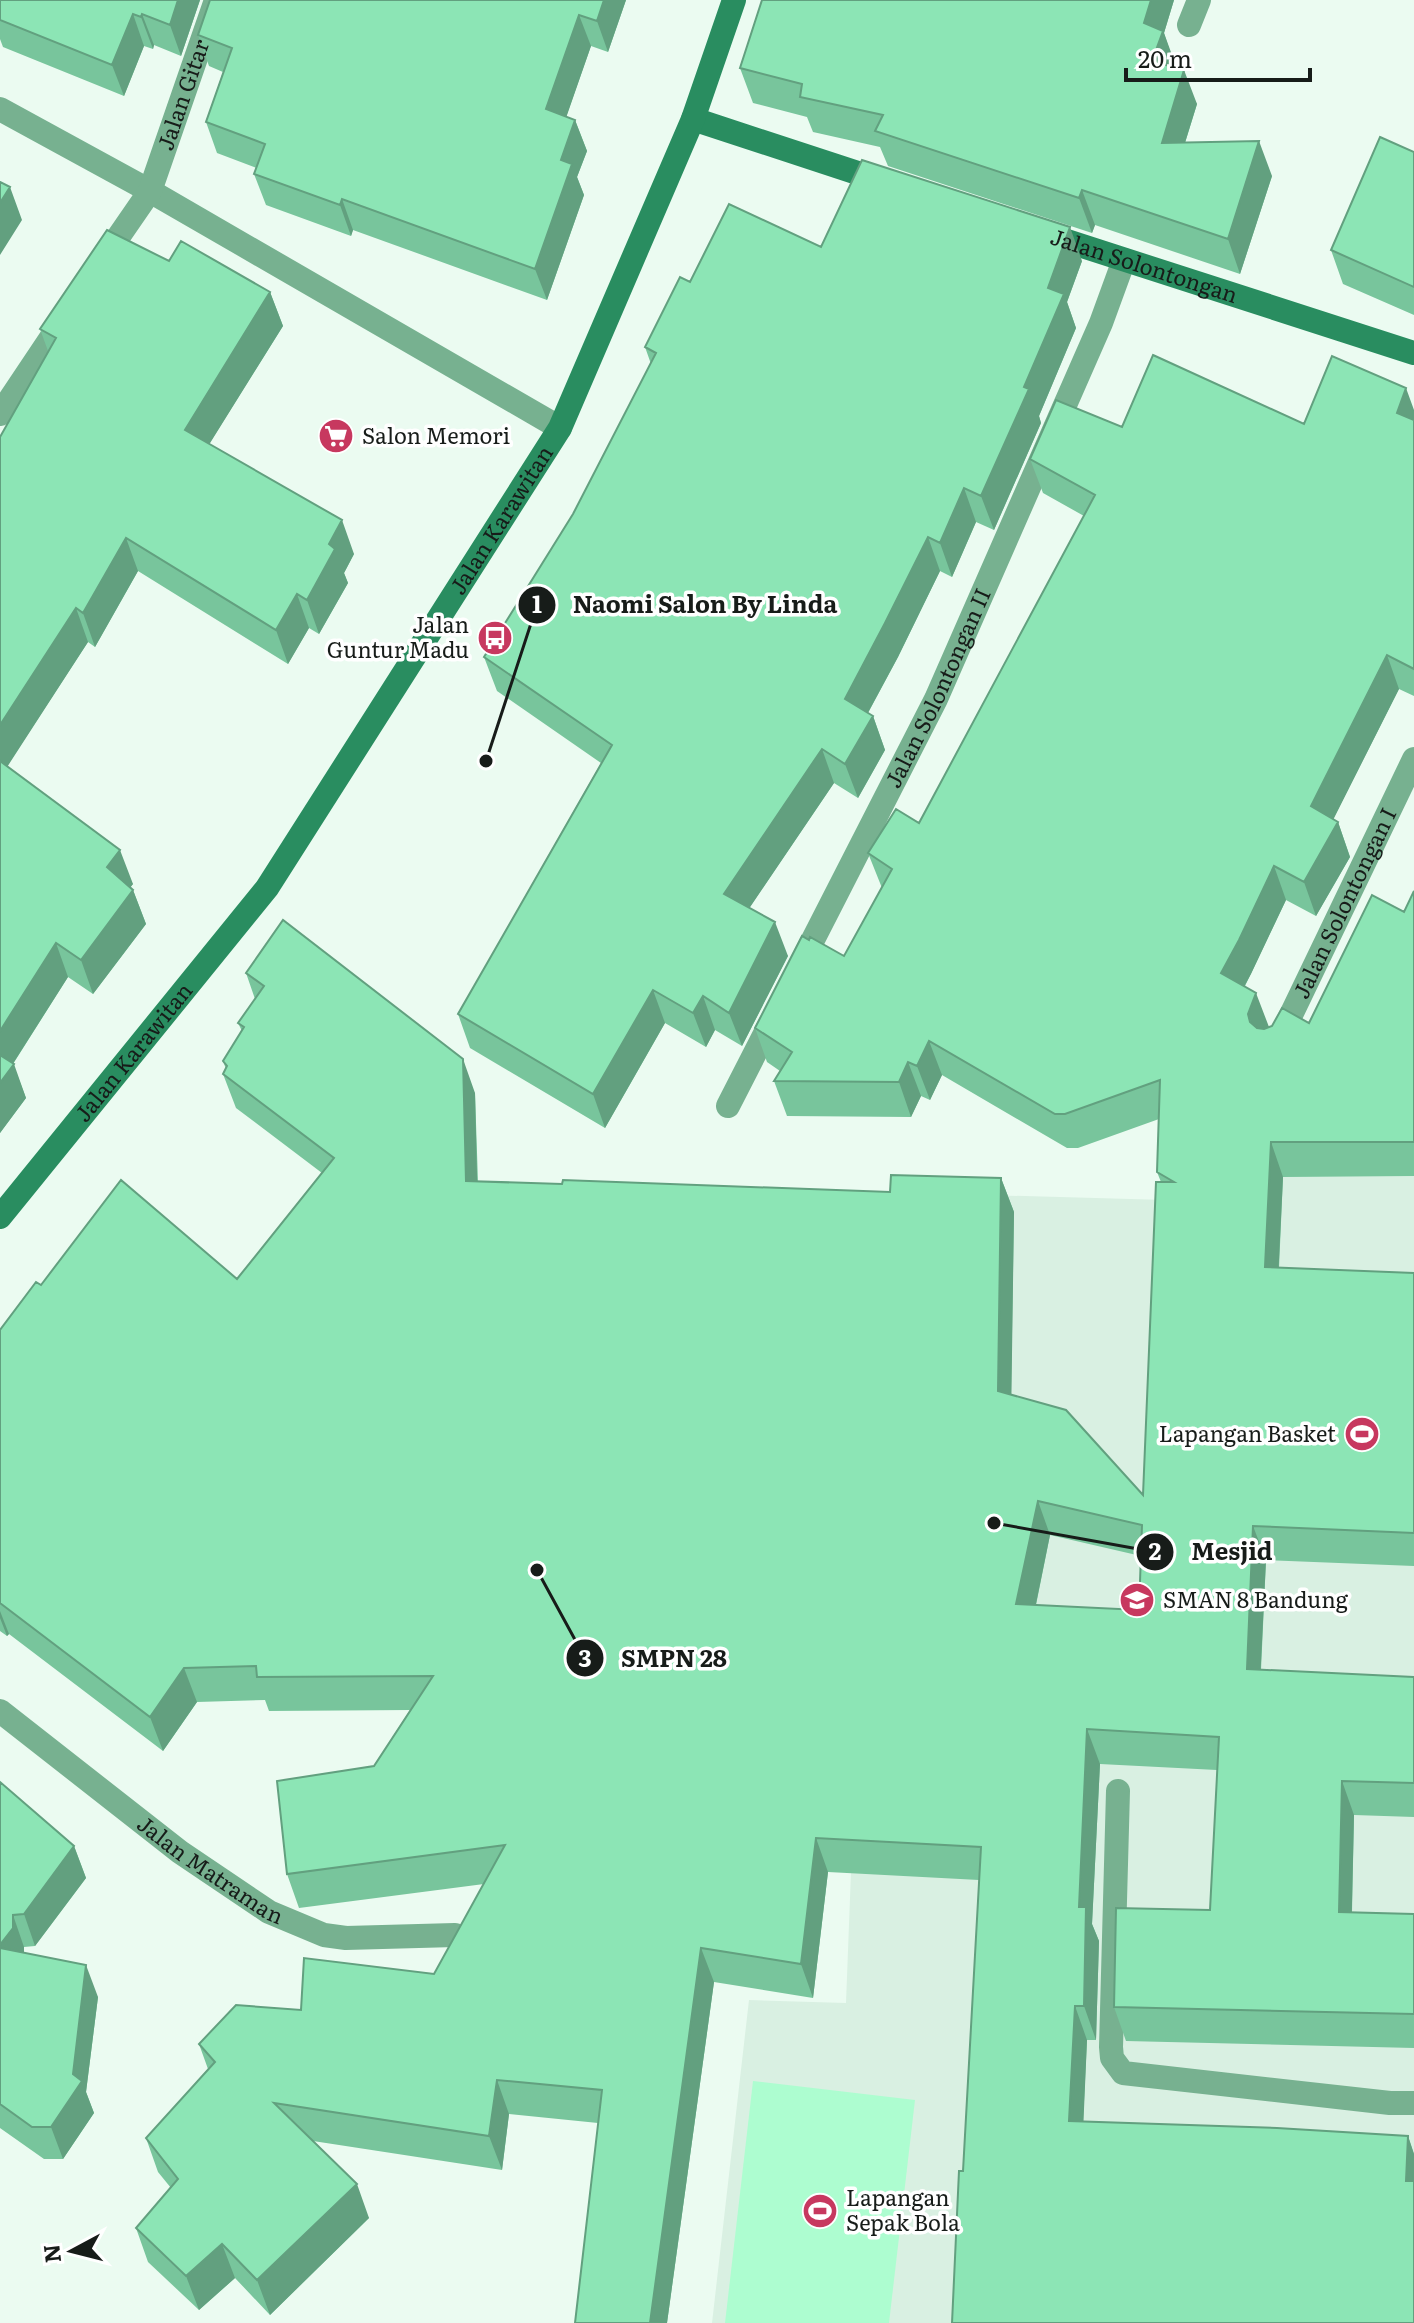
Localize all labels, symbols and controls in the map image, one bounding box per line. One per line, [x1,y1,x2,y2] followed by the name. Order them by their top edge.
[1126,32,1310,82] scale bar
[147,34,216,154] street label: Jalan Gitar
[1138,40,1192,75] text: 20 m
[1047,219,1242,310] street label: Jalan Solontongan
[317,417,355,455] supermarket icon: Salon Memori
[362,418,510,451] place label: Salon Memori
[440,438,560,600] street label: Jalan Karawitan
[517,581,854,629] callout: Naomi Salon By Linda
[875,582,998,793] street label: Jalan Solontongan II
[532,585,542,620] text: 1
[573,585,837,620] text: Naomi Salon By Linda
[327,607,469,665] place label: Jalan Guntur Madu
[476,619,514,657] bus stop icon: Jalan Guntur Madu
[1283,801,1403,1004] street label: Jalan Solontongan I
[66,975,199,1128] street label: Jalan Karawitan
[1343,1415,1381,1453] sports icon: Lapangan Basket
[1159,1416,1336,1449] place label: Lapangan Basket
[1135,1528,1289,1576] callout: Mesjid
[1149,1532,1162,1567] text: 2
[1191,1532,1273,1567] text: Mesjid
[1118,1581,1156,1619] school or university icon: SMAN 8 Bandung
[1163,1582,1349,1615] place label: SMAN 8 Bandung
[565,1634,743,1682] callout: SMPN 28
[578,1639,592,1674] text: 3
[621,1639,727,1674] text: SMPN 28
[131,1807,289,1931] street label: Jalan Matraman
[846,2180,960,2238] place label: Lapangan Sepak Bola
[801,2192,839,2230] sports icon: Lapangan Sepak Bola
[32,2211,112,2291] north arrow
[33,2242,68,2265] text: N

